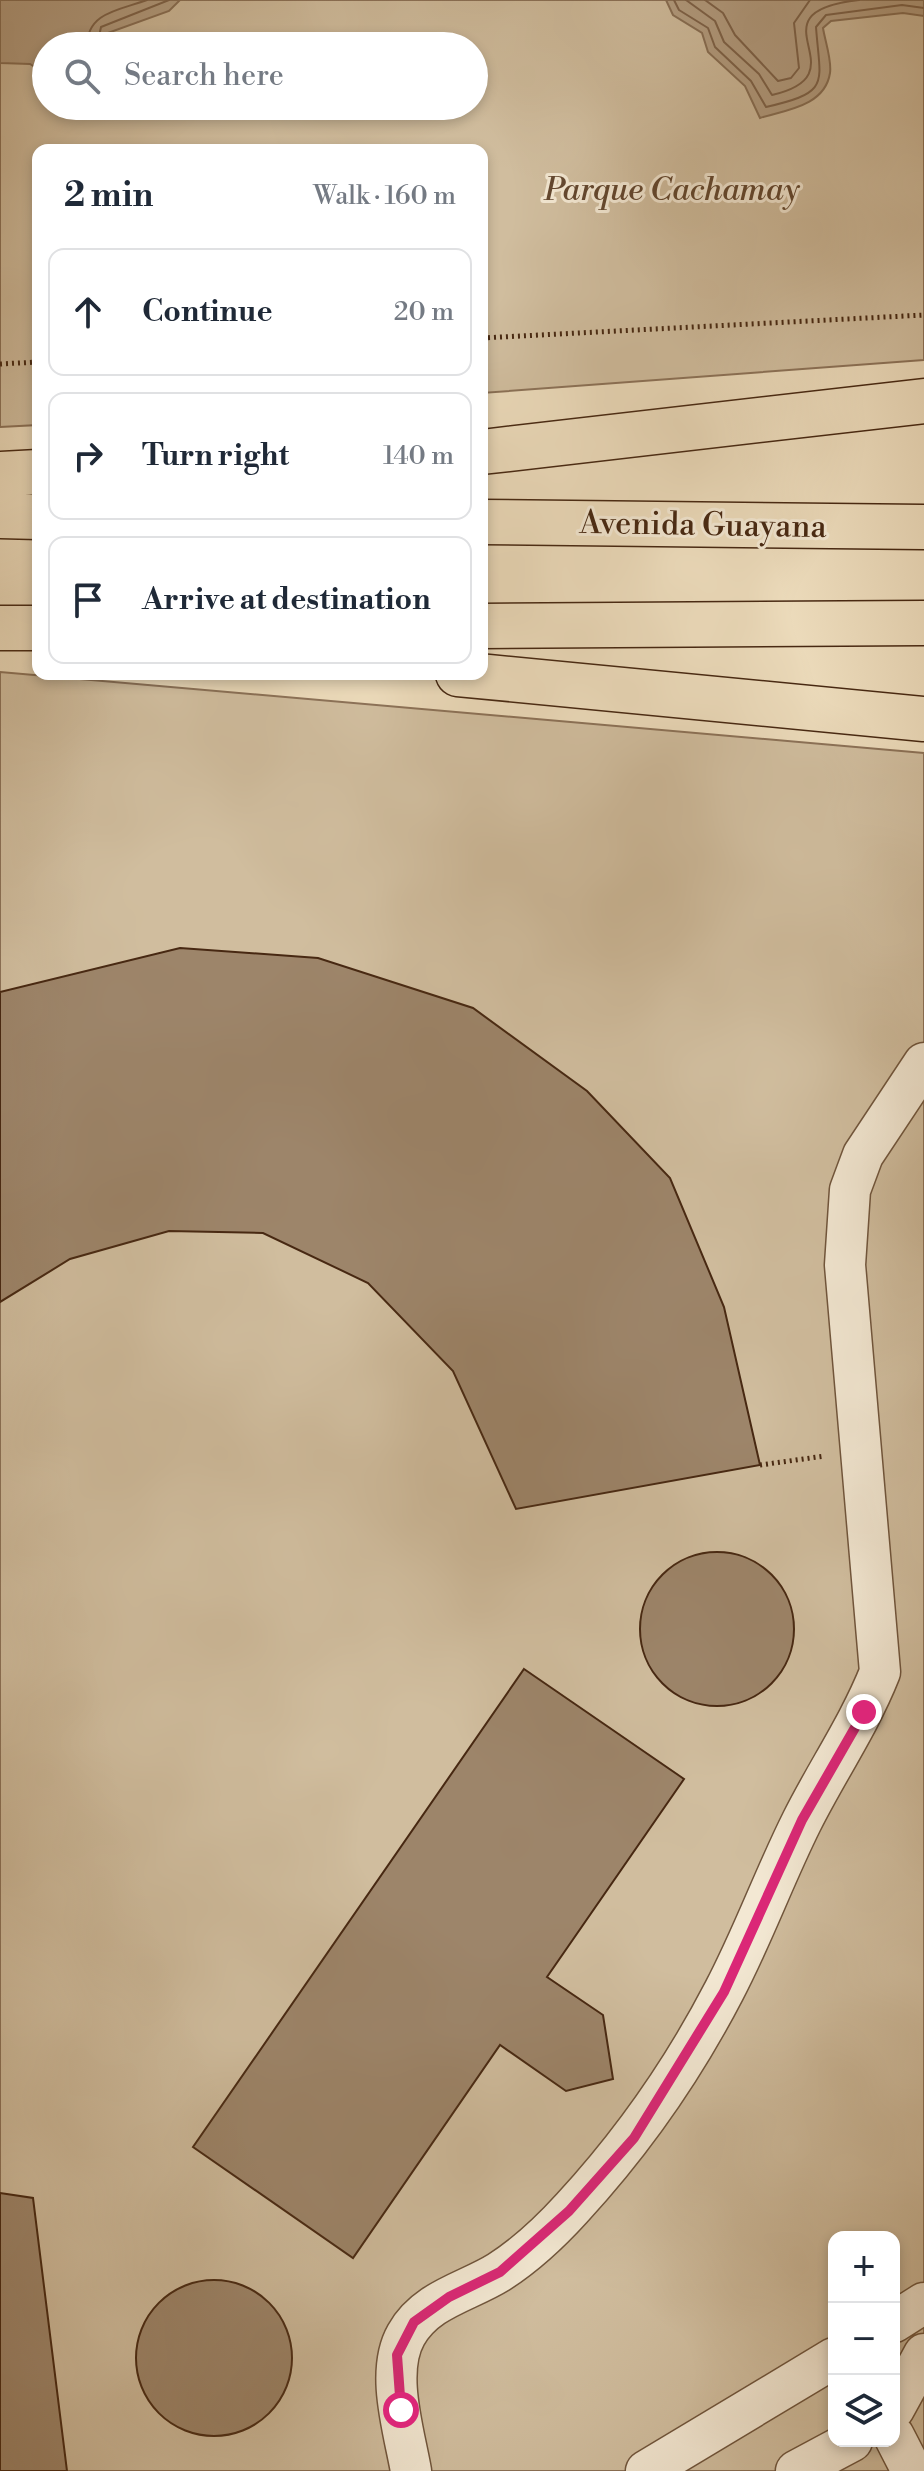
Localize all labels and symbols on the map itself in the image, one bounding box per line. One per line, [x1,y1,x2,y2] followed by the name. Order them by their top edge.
[543,170,801,210] park label: Parque Cachamay
[578,503,828,547] street label: Avenida Guayana
[846,1694,882,1730] route end
[383,2392,419,2428] route start

